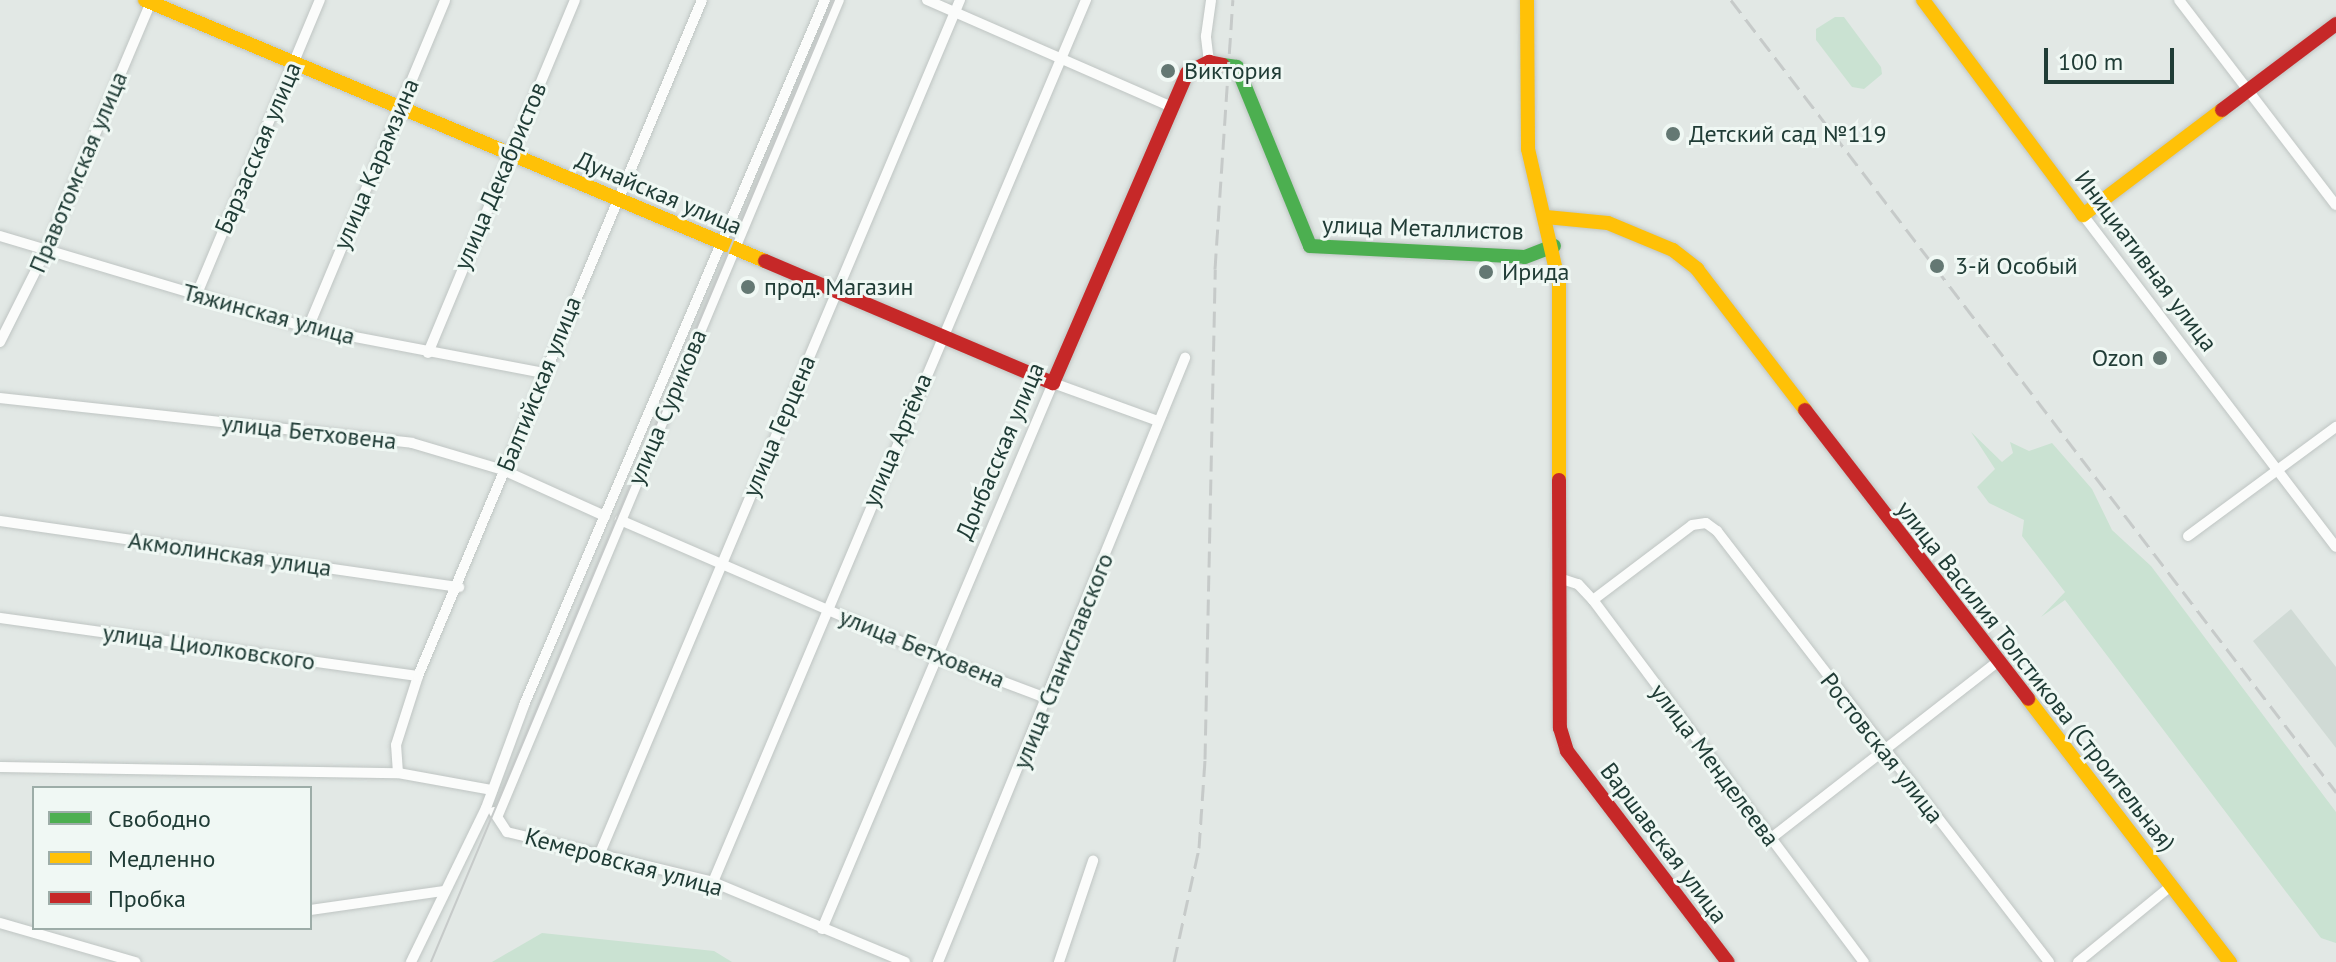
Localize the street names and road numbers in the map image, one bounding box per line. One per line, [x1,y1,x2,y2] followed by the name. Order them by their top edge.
[209,58,307,238] street label: Барзасская улица
[23,67,133,277] street label: Правотомская улица
[327,74,425,254] street label: улица Карамзина
[447,77,553,275] street label: улица Декабристов
[572,145,746,241] street label: Дунайская улица
[2069,165,2223,357] street label: Инициативная улица
[1322,210,1524,246] street label: улица Металлистов
[180,277,358,351] street label: Тяжинская улица
[491,292,587,476] street label: Балтийская улица
[621,325,713,489] street label: улица Сурикова
[736,351,822,501] street label: улица Герцена
[950,358,1050,544] street label: Донбасская улица
[856,369,938,511] street label: улица Артёма
[220,408,398,456] street label: улица Бетховена
[1890,495,2182,857] street label: улица Василия Толстикова (Строительная)
[127,525,333,583] street label: Акмолинская улица
[1007,549,1119,773] street label: улица Станиславского
[835,602,1009,694] street label: улица Бетховена
[101,618,317,676] street label: улица Циолковского
[1814,667,1950,829] street label: Ростовская улица
[1644,678,1786,852] street label: улица Менделеева
[1594,757,1734,929] street label: Варшавская улица
[522,822,726,902] street label: Кемеровская улица

